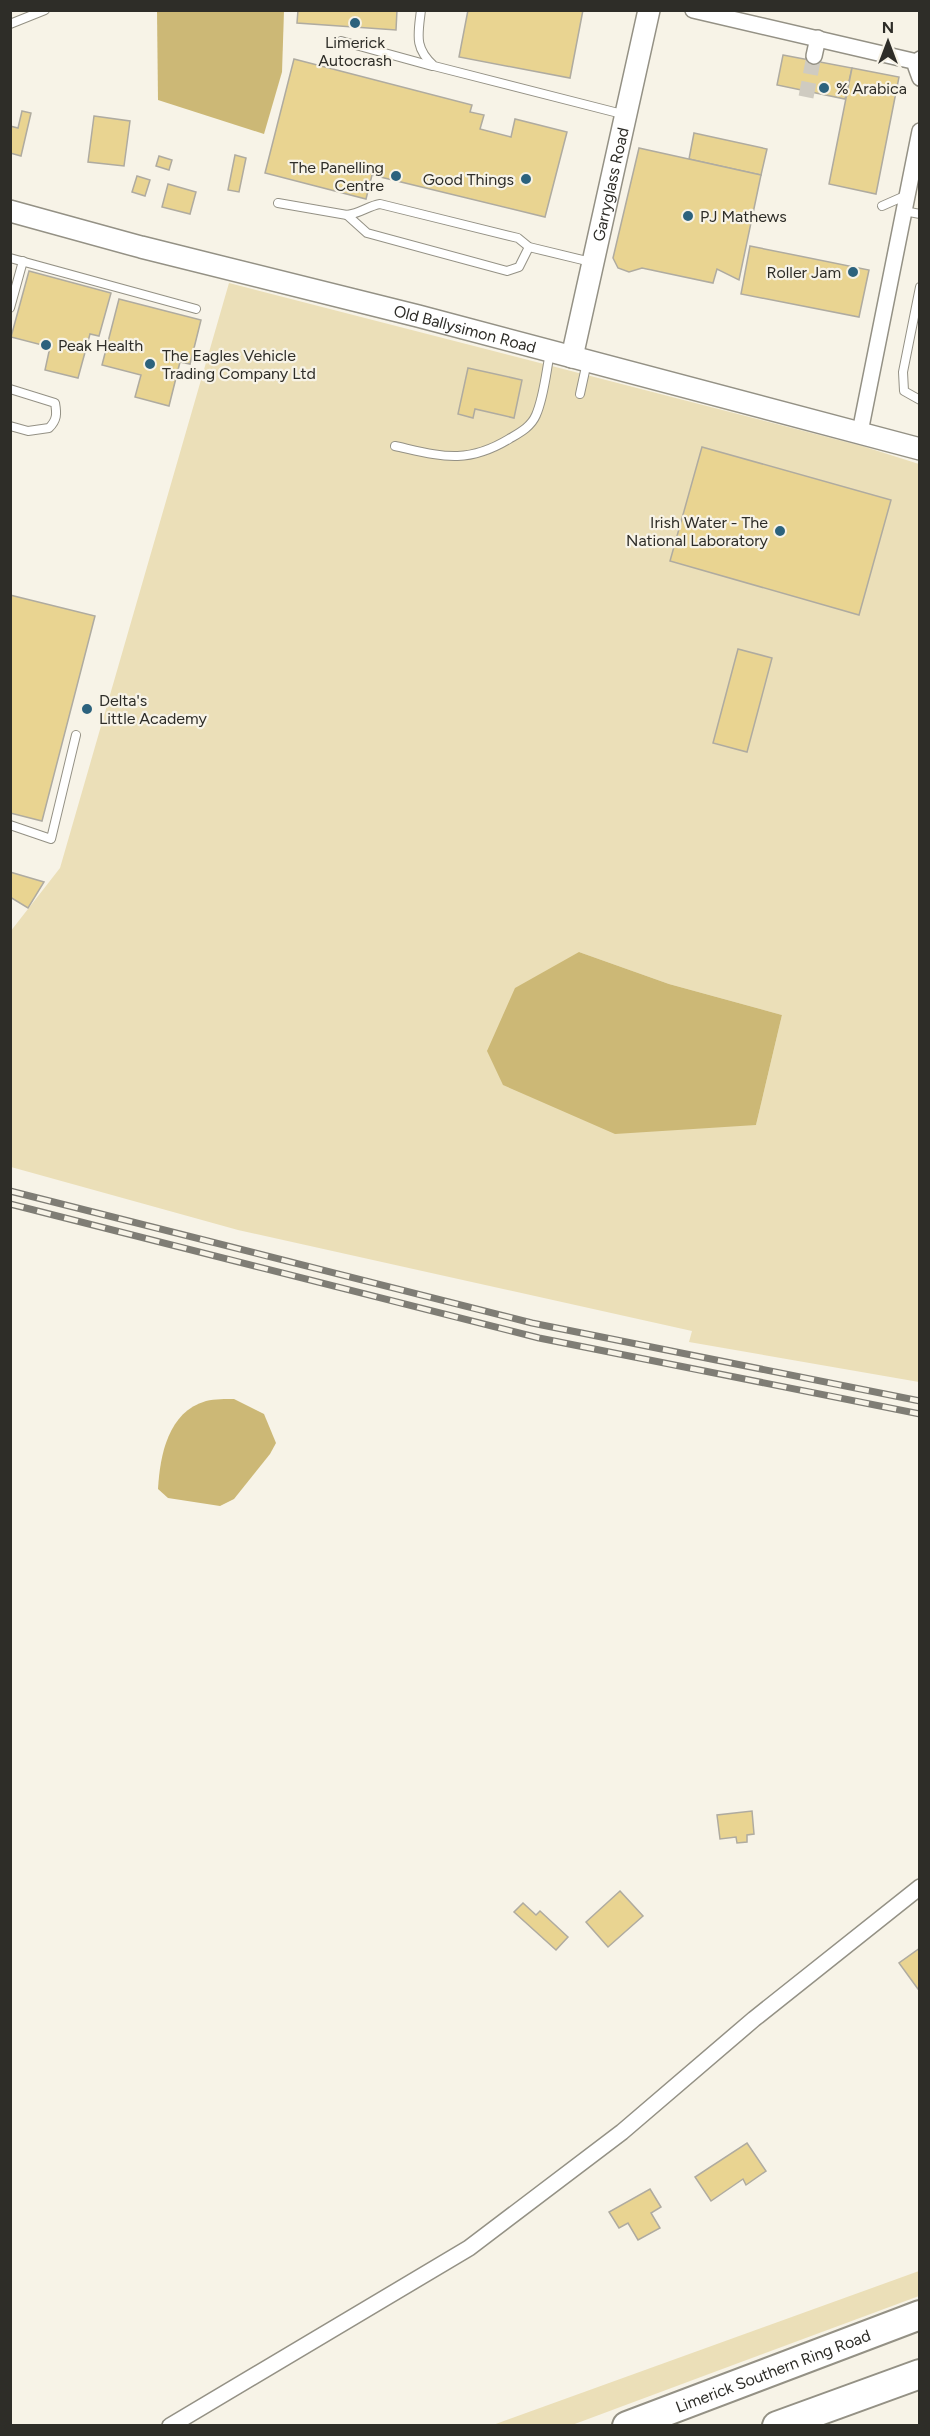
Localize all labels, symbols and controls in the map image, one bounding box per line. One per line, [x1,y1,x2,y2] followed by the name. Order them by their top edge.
[858,12,918,72] north arrow
[348,16,362,30] marker: Limerick Autocrash
[882,18,894,37] text: N
[318,33,392,70] place label: Limerick Autocrash
[836,79,907,98] place label: % Arabica
[817,81,831,95] marker: % Arabica
[589,125,633,243] street label: Garryglass Road
[290,158,384,195] place label: The Panelling Centre
[389,169,403,183] marker: The Panelling Centre
[423,170,514,189] place label: Good Things
[519,172,533,186] marker: Good Things
[700,207,787,226] place label: PJ Mathews
[681,209,695,223] marker: PJ Mathews
[767,263,841,282] place label: Roller Jam
[846,265,860,279] marker: Roller Jam
[392,301,538,357] street label: Old Ballysimon Road
[58,336,143,355] place label: Peak Health
[39,338,53,352] marker: Peak Health
[162,346,316,383] place label: The Eagles Vehicle Trading Company Ltd
[143,357,157,371] marker: The Eagles Vehicle Trading Company Ltd
[626,513,769,550] place label: Irish Water - The National Laboratory
[773,524,787,538] marker: Irish Water - The National Laboratory
[99,691,207,728] place label: Delta's Little Academy
[80,702,94,716] marker: Delta's Little Academy
[673,2326,873,2417] street label: Limerick Southern Ring Road

